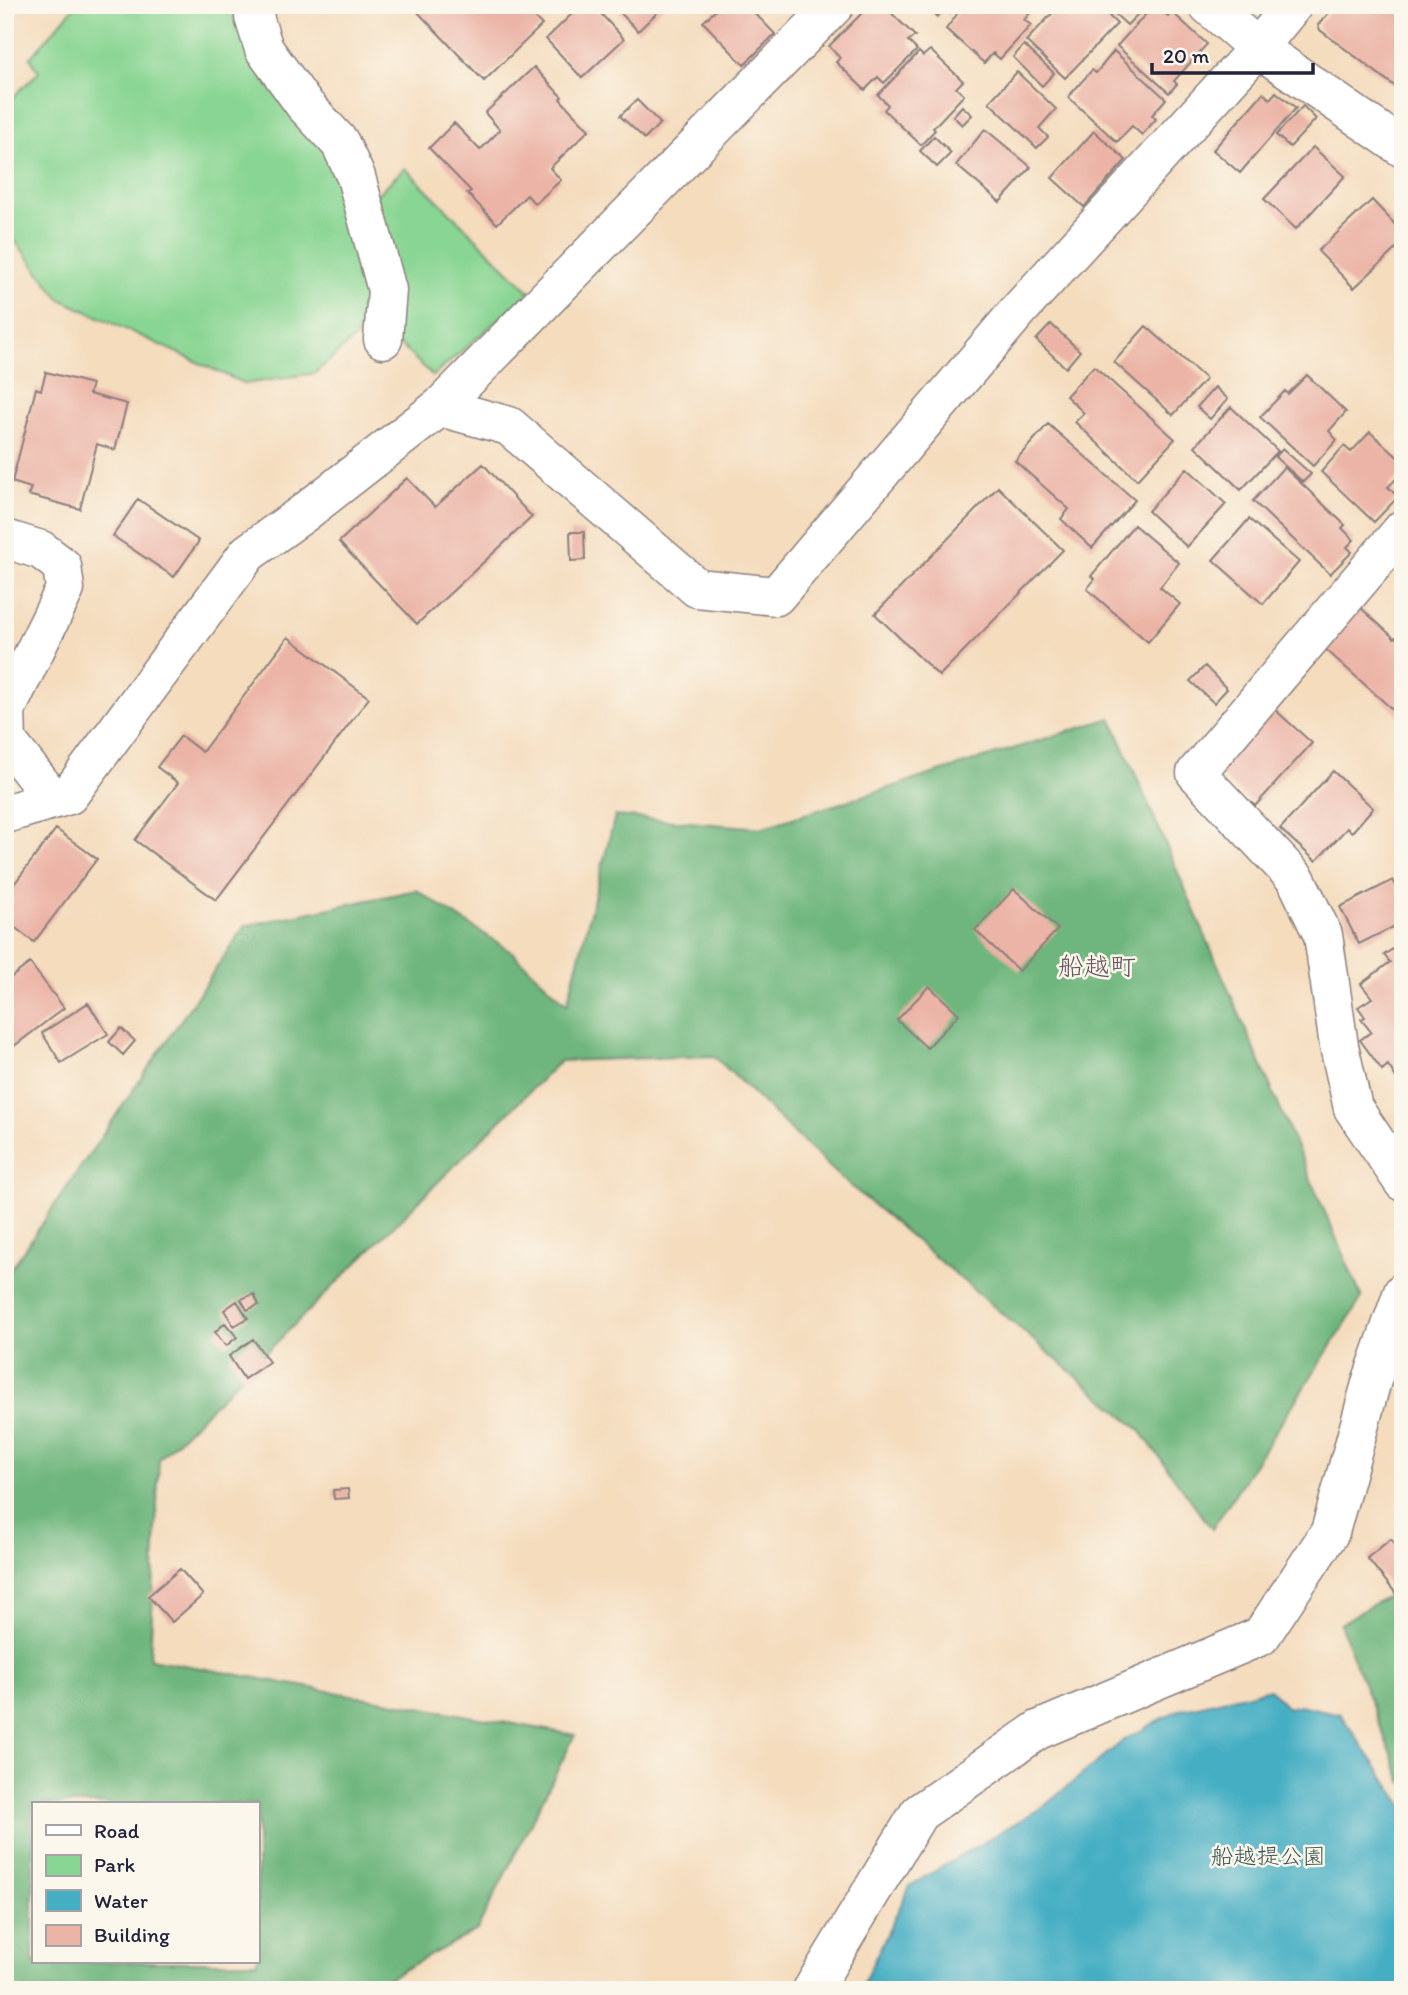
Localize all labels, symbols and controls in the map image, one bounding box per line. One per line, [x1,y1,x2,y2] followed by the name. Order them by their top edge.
[1152,32,1314,76] scale bar
[1163,43,1210,68] text: 20 m
[1058,950,1136,982] district label: 船越町
[32,1802,259,1964] legend
[94,1818,140,1843] text: Road
[1211,1842,1326,1870] park label: 船越提公園
[94,1852,136,1877] text: Park
[94,1888,148,1913] text: Water
[94,1922,170,1947] text: Building

